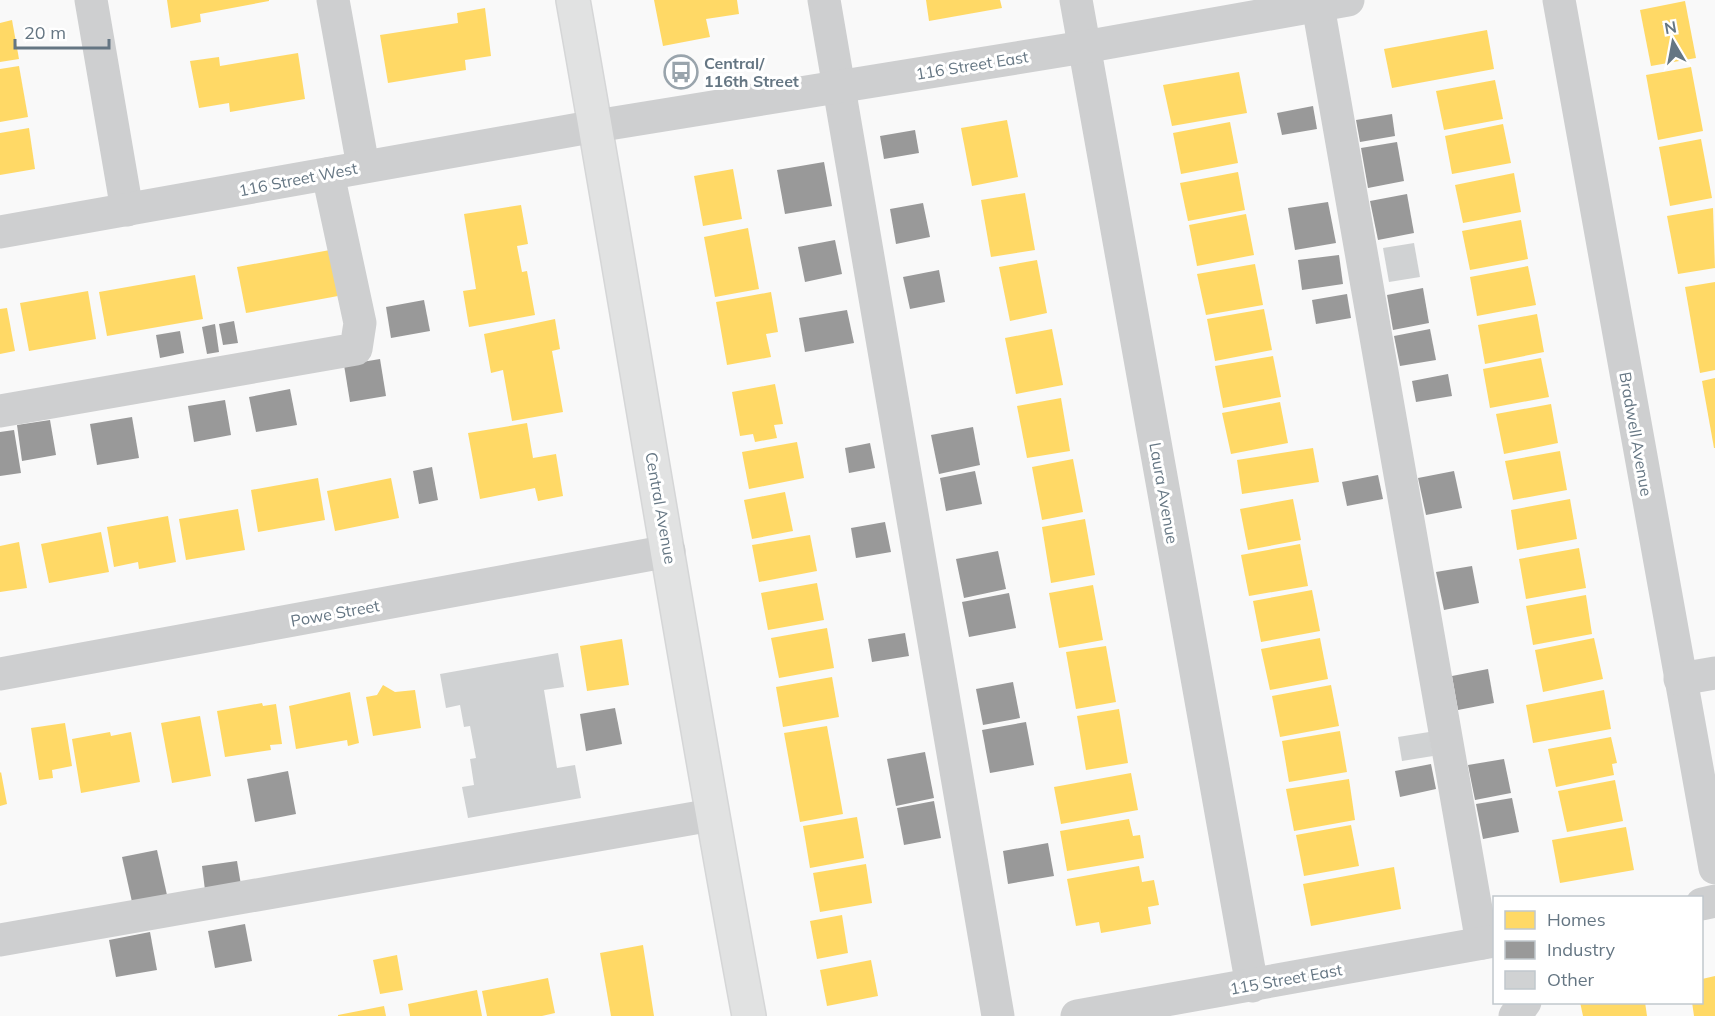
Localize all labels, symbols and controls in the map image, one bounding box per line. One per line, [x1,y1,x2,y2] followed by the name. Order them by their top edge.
[15,12,110,50] scale bar
[1643,12,1703,72] north arrow
[1663,16,1678,38] text: N
[24,21,66,44] text: 20 m
[914,46,1030,84] street label: 116 Street East
[704,53,799,91] place label: Central/ 116th Street
[663,54,699,90] bus stop icon: Central/ 116th Street
[237,158,359,200] street label: 116 Street West
[1615,370,1657,498] street label: Bradwell Avenue
[1145,441,1183,545] street label: Laura Avenue
[641,451,681,565] street label: Central Avenue
[289,595,381,631] street label: Powe Street
[1493,896,1703,1004] legend
[1547,908,1606,931] text: Homes
[1547,938,1616,961] text: Industry
[1228,959,1344,999] street label: 115 Street East
[1547,968,1595,991] text: Other

